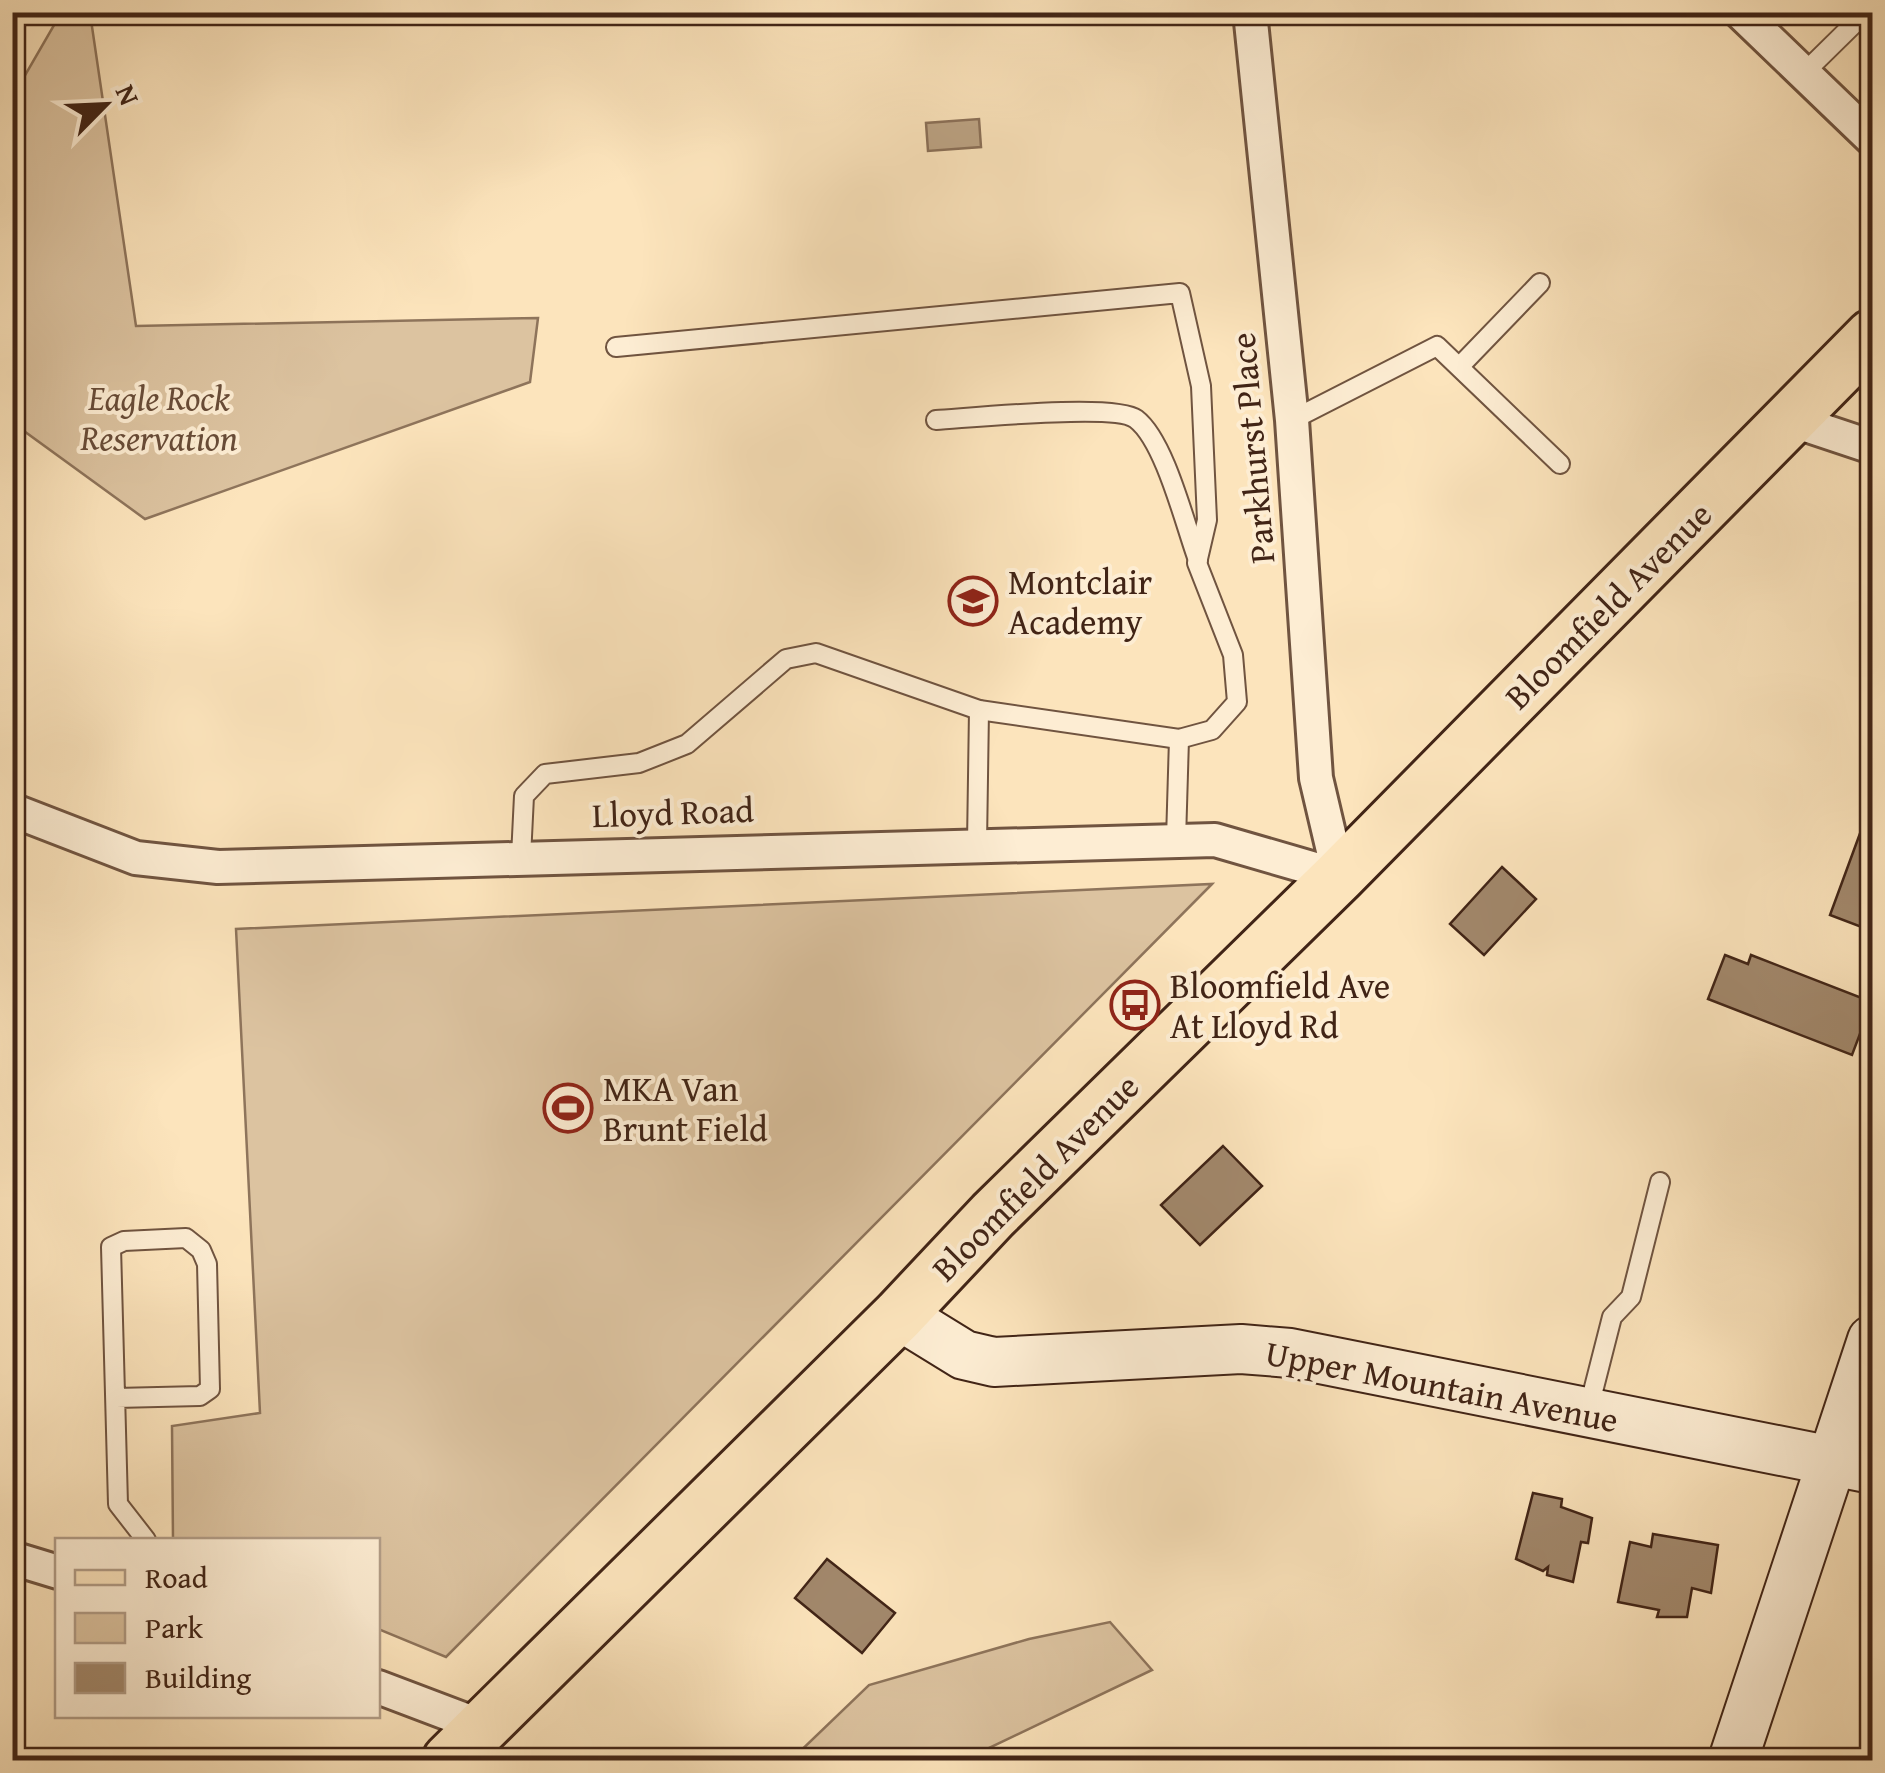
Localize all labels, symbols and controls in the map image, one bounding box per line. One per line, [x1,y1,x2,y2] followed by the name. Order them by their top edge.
[55,55,155,155] north arrow
[106,78,151,112] text: N
[1217,330,1287,566] street label: Parkhurst Place
[79,372,238,463] park label: Eagle Rock Reservation
[1493,490,1723,720] street label: Bloomfield Avenue
[1008,556,1152,647] place label: Montclair Academy
[947,575,999,627] school or university icon: Montclair Academy
[591,784,755,840] street label: Lloyd Road
[1170,960,1390,1051] place label: Bloomfield Ave At Lloyd Rd
[1109,979,1161,1031] bus stop icon: Bloomfield Ave At Lloyd Rd
[920,1062,1150,1292] street label: Bloomfield Avenue
[603,1063,768,1154] place label: MKA Van Brunt Field
[542,1082,594,1134] sports icon: MKA Van Brunt Field
[1261,1327,1623,1445] street label: Upper Mountain Avenue
[55,1538,380,1718] legend
[145,1555,208,1599] text: Road
[145,1605,204,1649] text: Park
[145,1655,251,1699] text: Building

